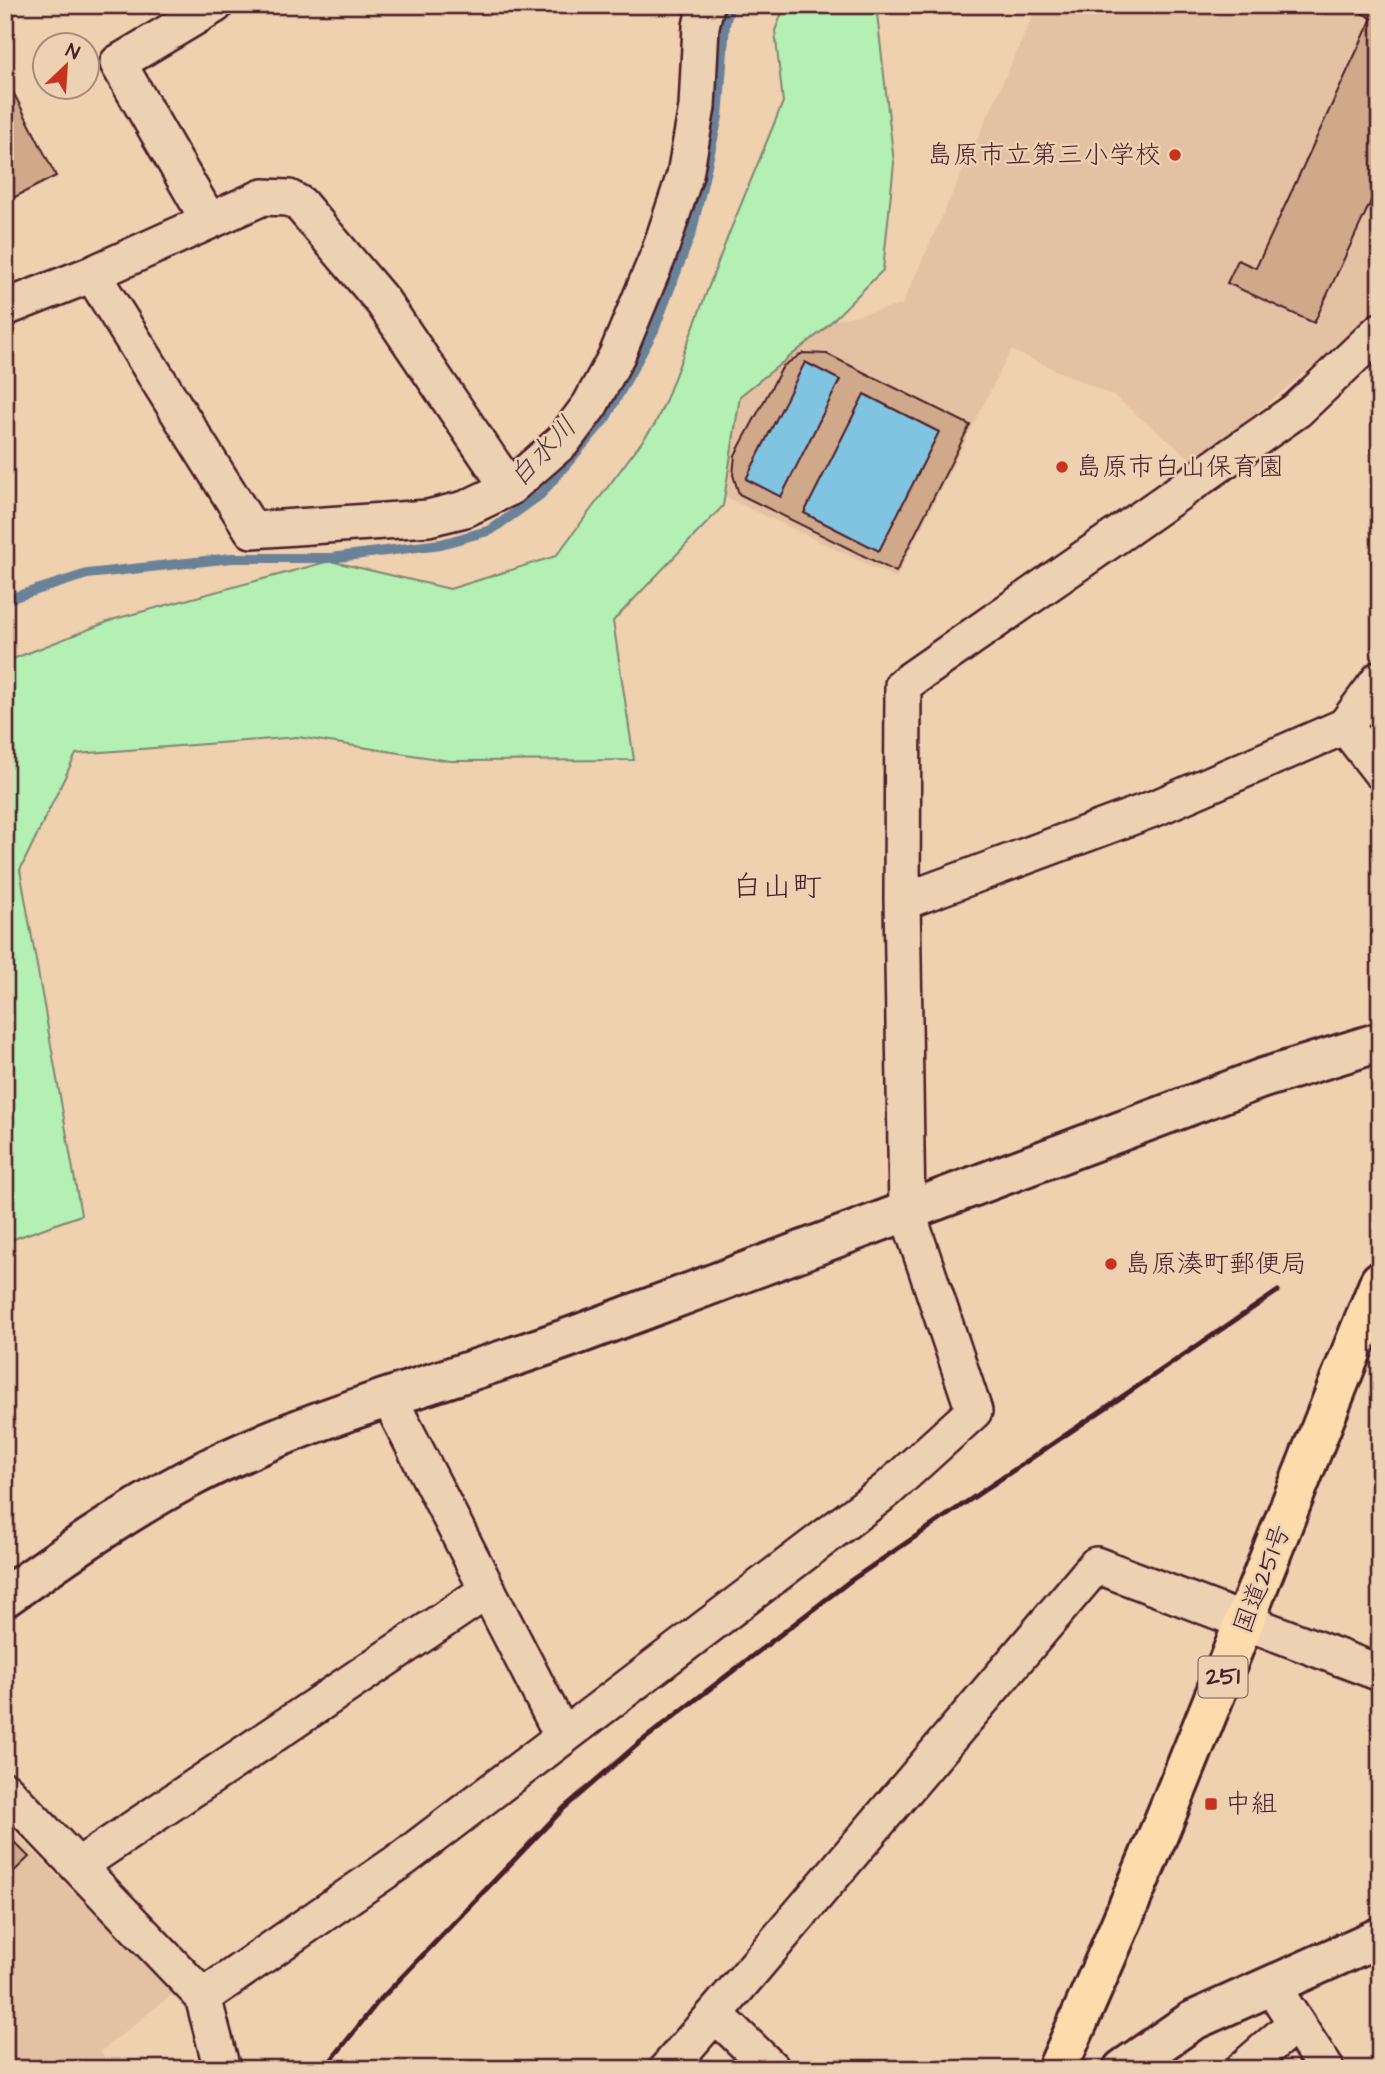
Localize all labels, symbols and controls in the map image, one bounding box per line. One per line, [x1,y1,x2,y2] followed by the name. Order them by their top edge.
[32,32,102,102] north arrow
[61,37,84,67] text: N
[927,137,1161,173] place label: 島原市立第三小学校
[1167,147,1183,163] marker: 島原市立第三小学校
[500,408,586,496] water label: 白水川
[1076,449,1284,485] place label: 島原市白山保育園
[1054,459,1070,475] marker: 島原市白山保育園
[732,866,822,908] district label: 白山町
[1125,1246,1307,1282] place label: 島原湊町郵便局
[1103,1256,1119,1272] marker: 島原湊町郵便局
[1225,1519,1299,1639] street label: 国道251号
[1198,1657,1248,1698] road number: 251
[1225,1786,1277,1822] place label: 中組
[1203,1796,1219,1812] marker: 中組

